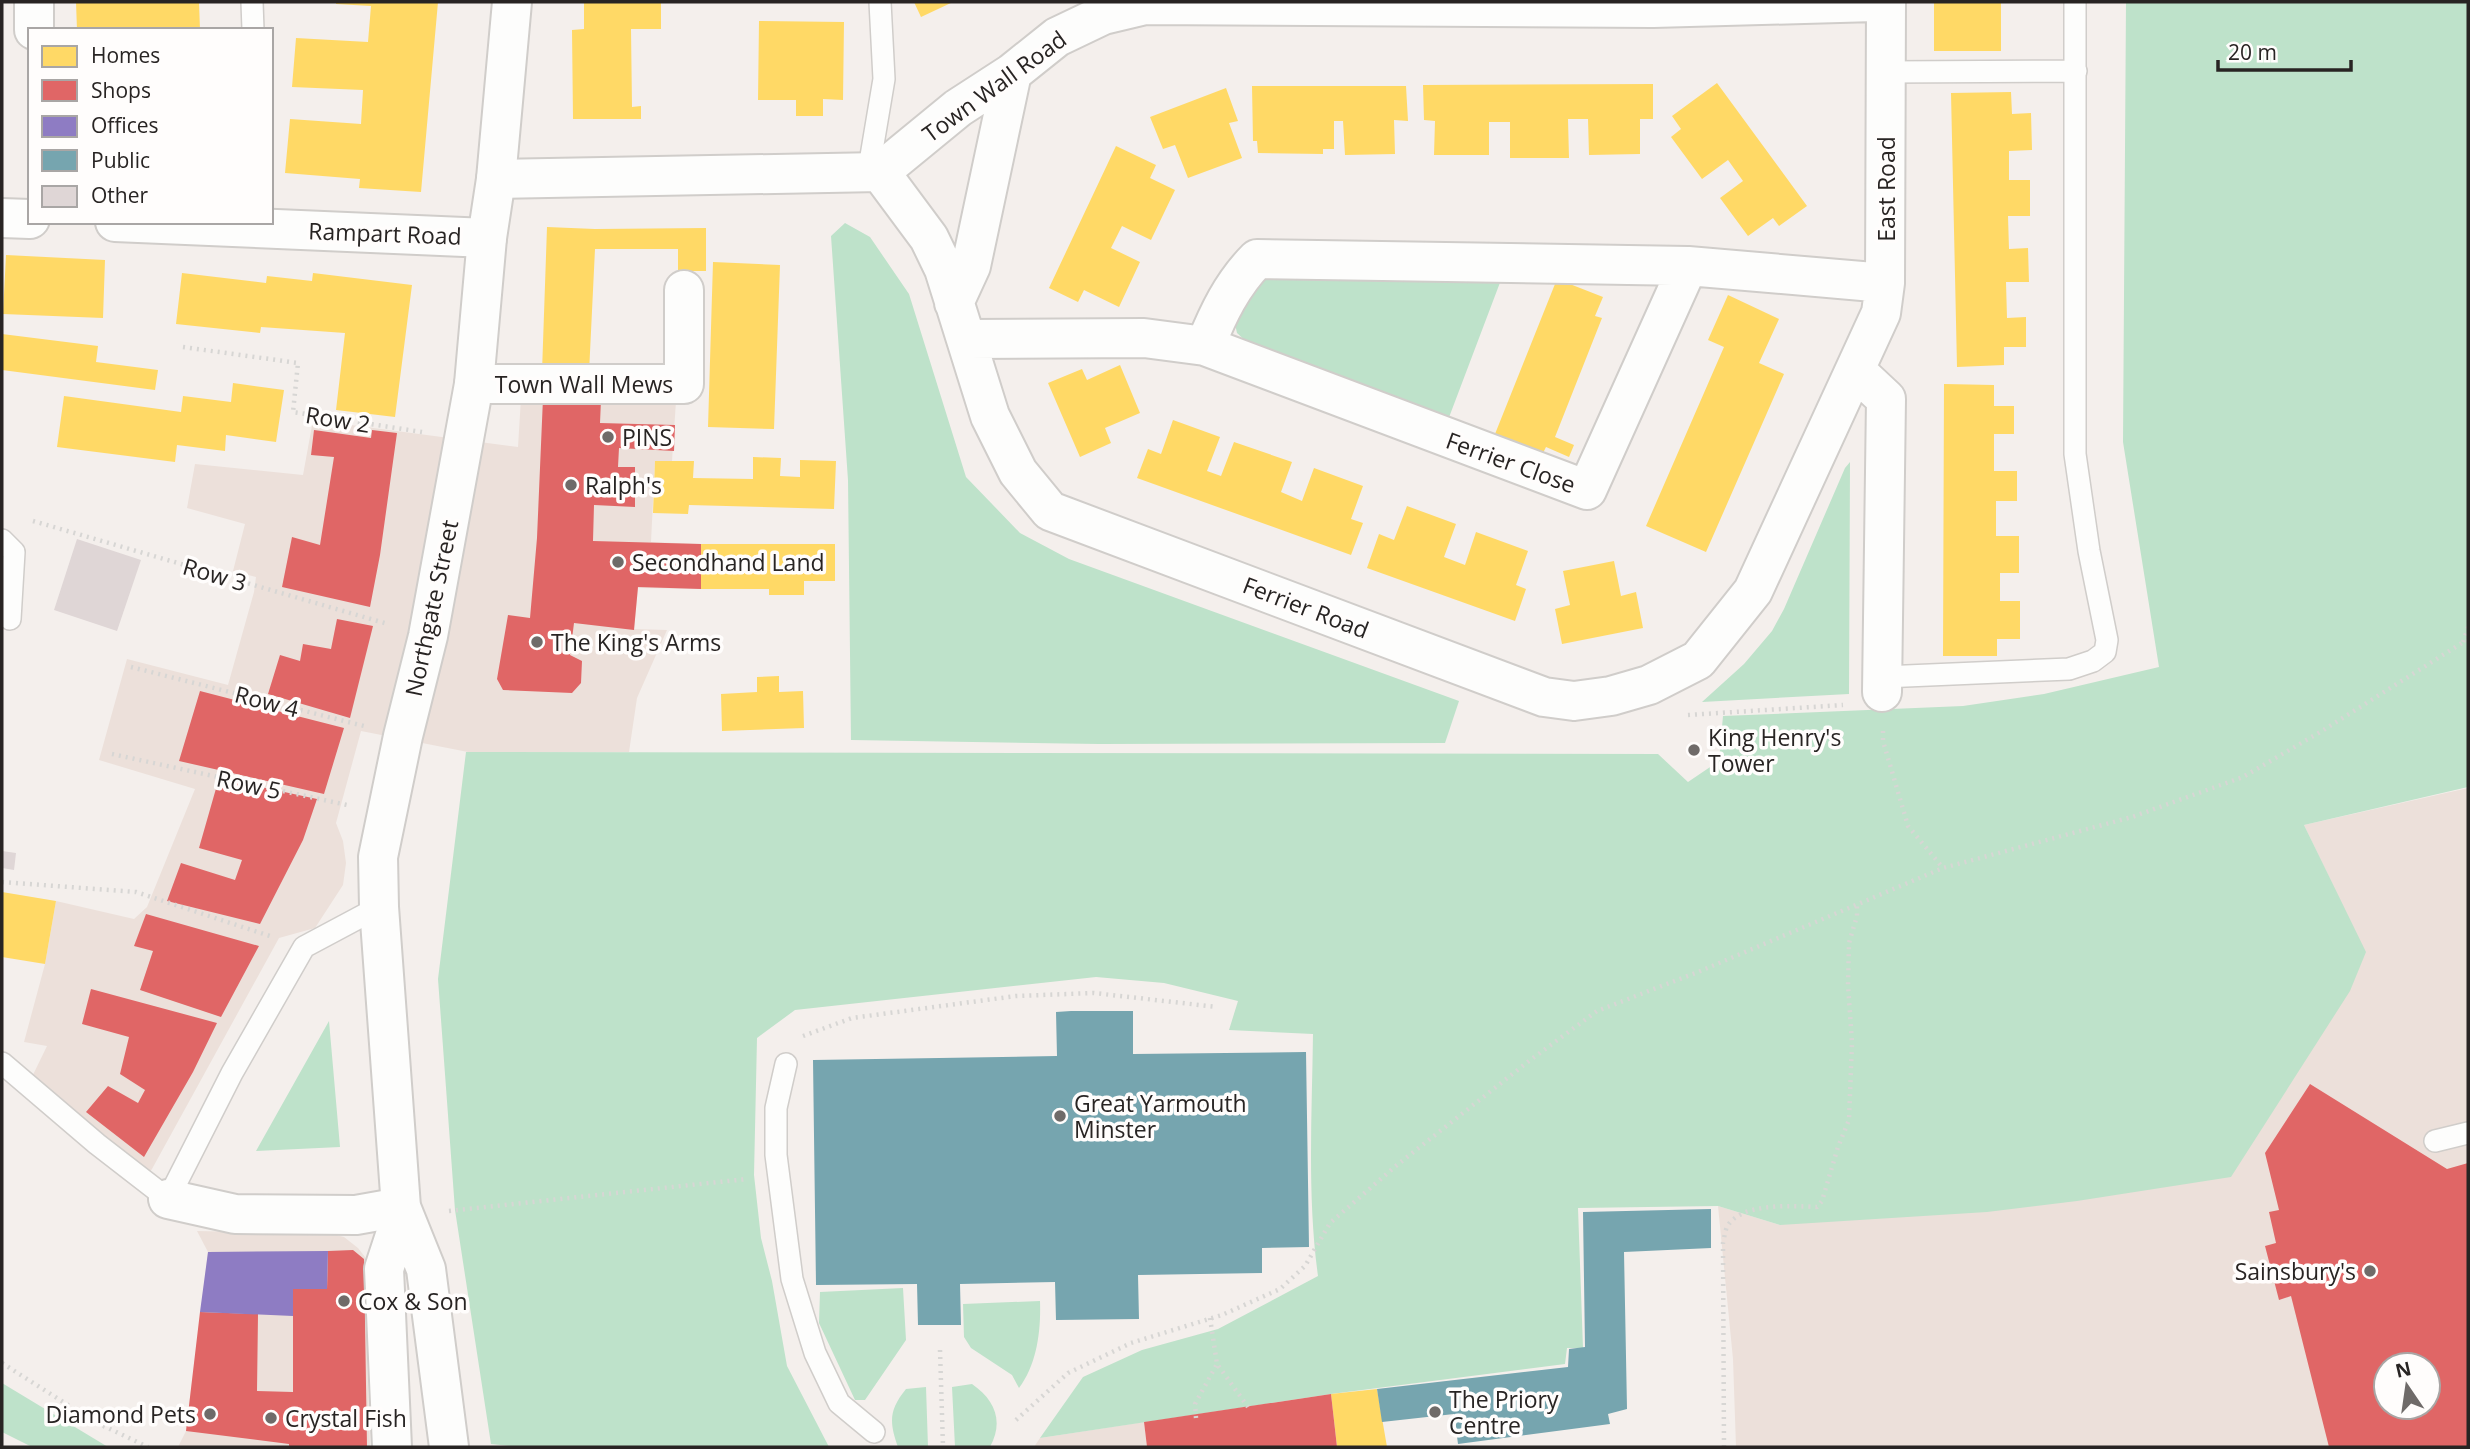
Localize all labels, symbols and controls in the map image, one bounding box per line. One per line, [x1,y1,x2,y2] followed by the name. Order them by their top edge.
[915,23,1073,149] street label: Town Wall Road
[28,28,273,224] legend
[2218,28,2351,72] scale bar
[2228,38,2277,66] text: 20 m
[91,41,160,69] text: Homes
[91,76,151,104] text: Shops
[91,111,159,139] text: Offices
[1870,136,1902,242] street label: East Road
[91,146,150,174] text: Public
[91,181,148,209] text: Other
[308,214,462,252] street label: Rampart Road
[495,368,673,400] street label: Town Wall Mews
[303,398,373,440] street label: Row 2
[622,421,672,453] place label: PINS
[1442,424,1580,500] street label: Ferrier Close
[600,429,616,445] marker: PINS
[585,469,662,501] place label: Ralph's
[563,477,579,493] marker: Ralph's
[397,517,465,699] street label: Northgate Street
[632,546,825,578] place label: Secondhand Land
[179,550,251,598] street label: Row 3
[610,554,626,570] marker: Secondhand Land
[1238,568,1374,646] street label: Ferrier Road
[551,626,721,658] place label: The King's Arms
[529,634,545,650] marker: The King's Arms
[232,678,302,724] street label: Row 4
[1708,721,1841,779] place label: King Henry's Tower
[1686,742,1702,758] marker: King Henry's Tower
[214,762,284,806] street label: Row 5
[1074,1087,1247,1145] place label: Great Yarmouth Minster
[1052,1108,1068,1124] marker: Great Yarmouth Minster
[2235,1255,2356,1287] place label: Sainsbury's
[2362,1263,2378,1279] marker: Sainsbury's
[358,1285,468,1317] place label: Cox & Son
[336,1293,352,1309] marker: Cox & Son
[2372,1351,2442,1421] north arrow
[2393,1355,2414,1384] text: N
[1449,1383,1559,1441] place label: The Priory Centre
[46,1398,196,1430] place label: Diamond Pets
[285,1402,407,1434] place label: Crystal Fish
[1427,1404,1443,1420] marker: The Priory Centre
[202,1406,218,1422] marker: Diamond Pets
[263,1410,279,1426] marker: Crystal Fish

